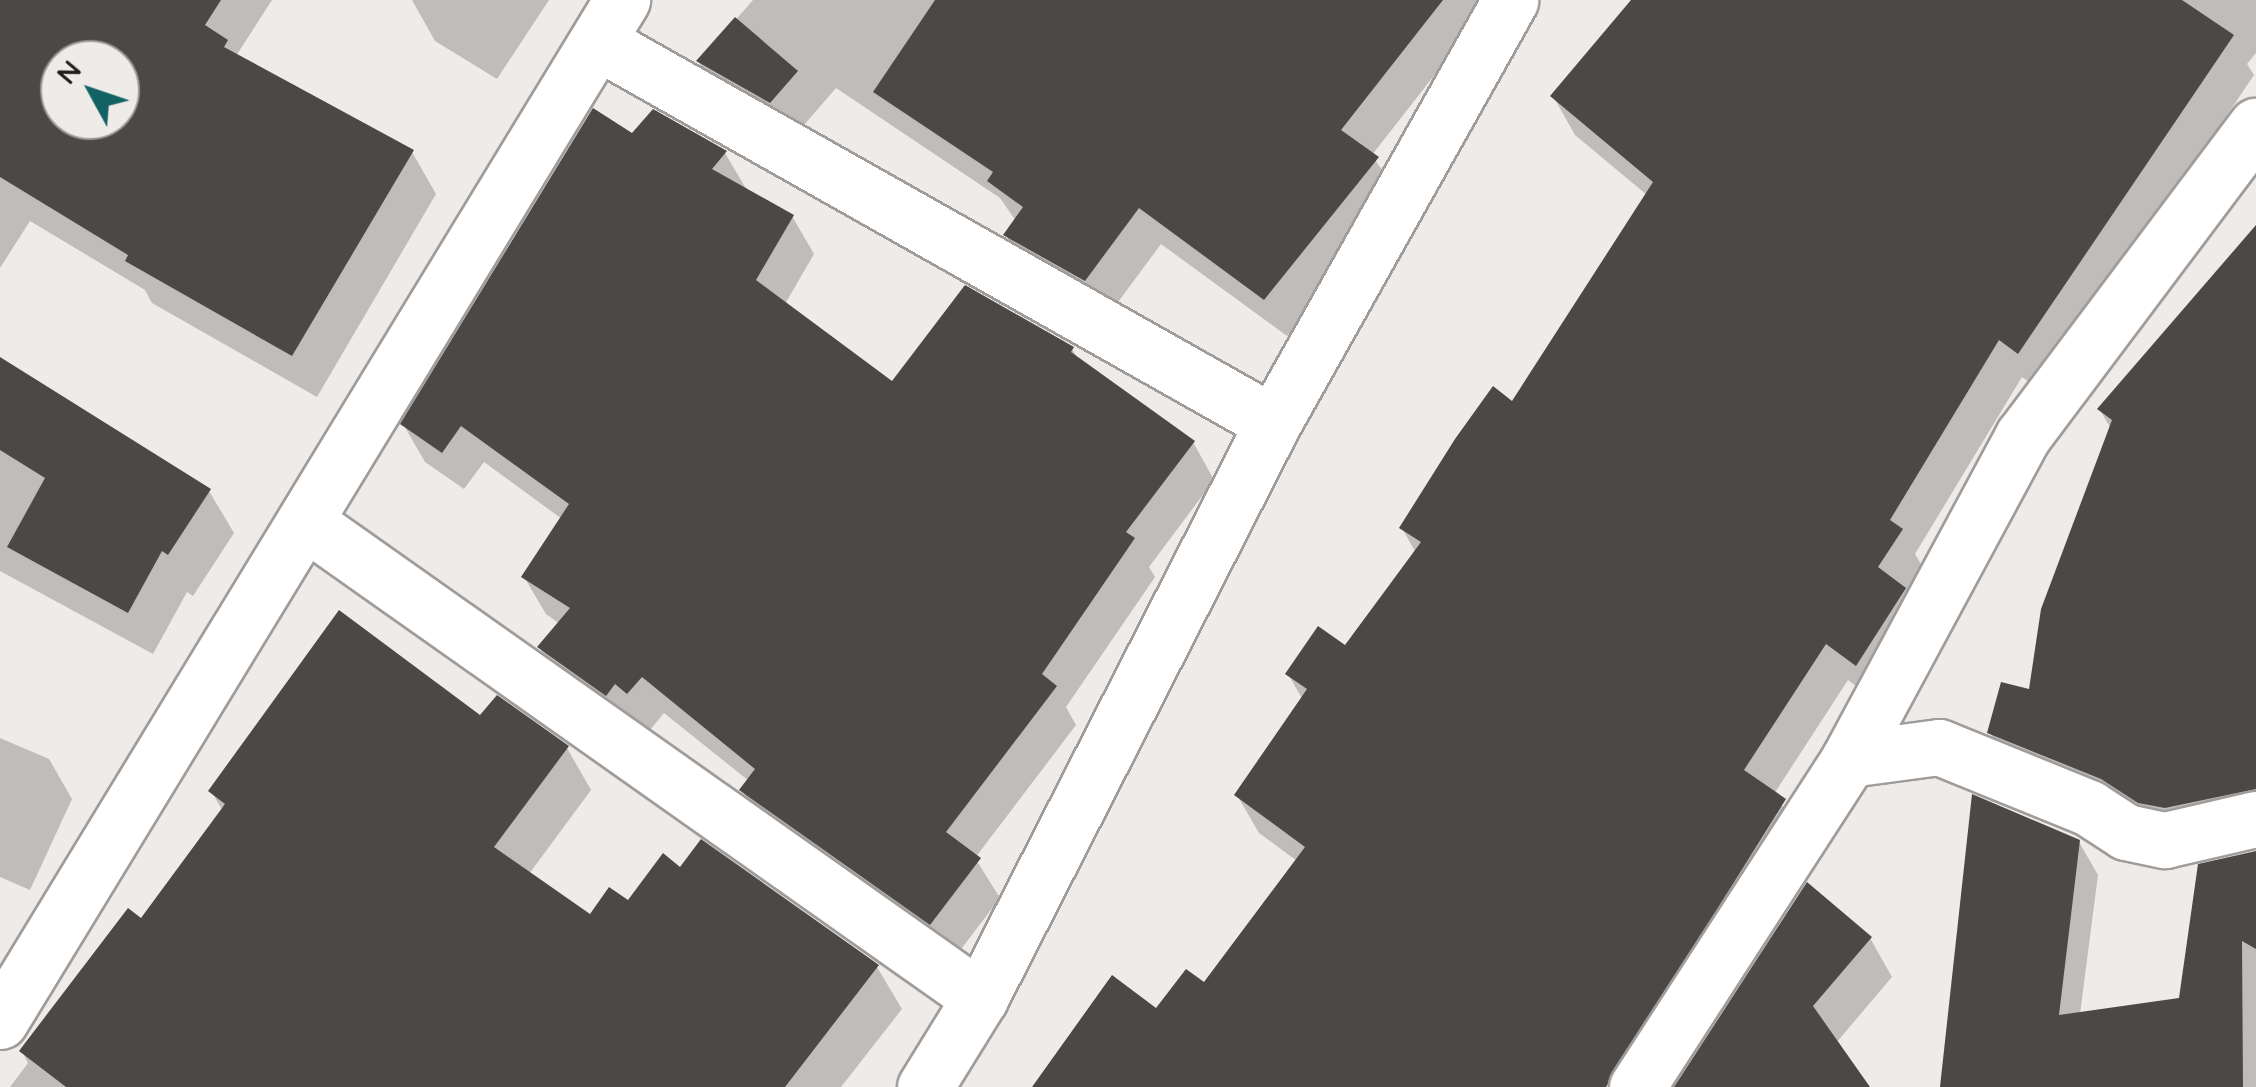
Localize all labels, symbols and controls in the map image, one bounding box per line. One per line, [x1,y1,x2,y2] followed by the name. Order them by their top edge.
[40,40,140,140] north arrow
[48,53,88,91] text: N

